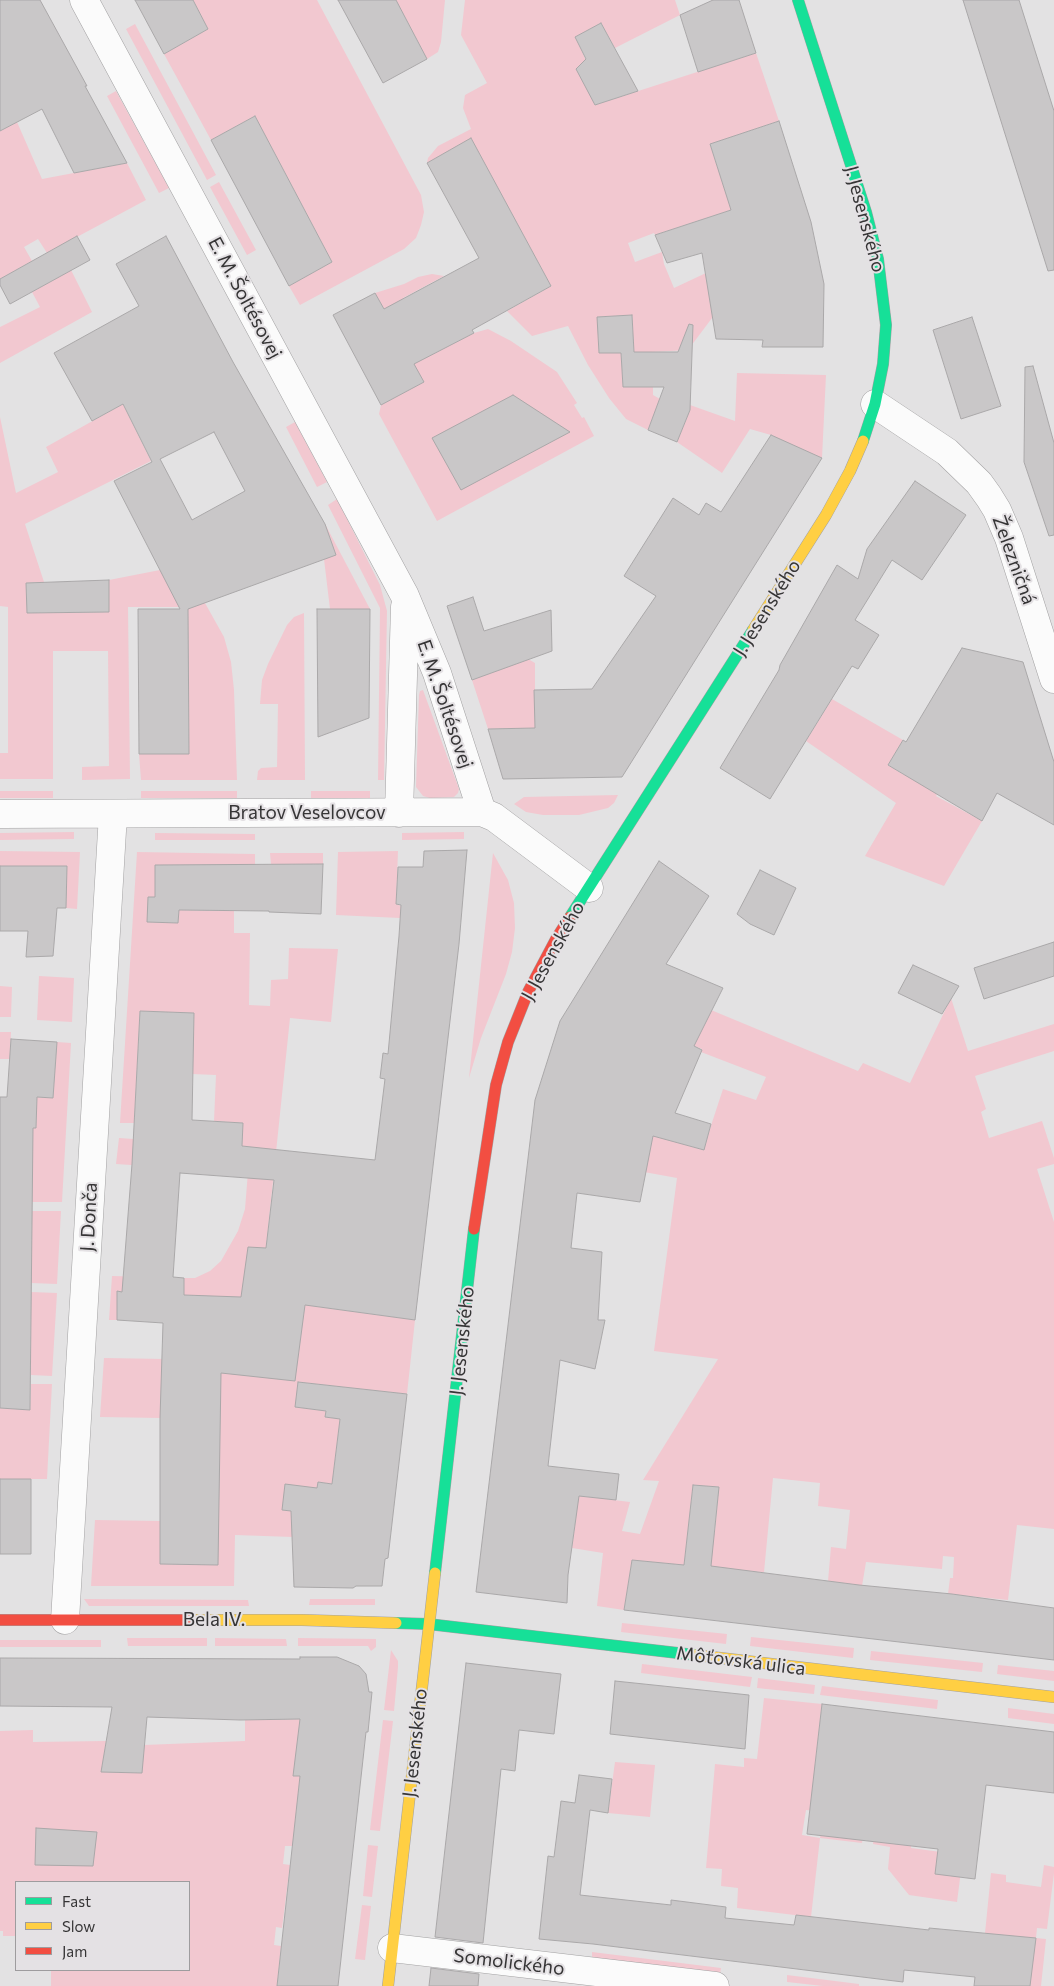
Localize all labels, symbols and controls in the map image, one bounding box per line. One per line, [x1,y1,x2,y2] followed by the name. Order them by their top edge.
[840,163,890,275] street label: J. Jesenského
[203,233,287,363] street label: E. M. Šoltésovej
[987,512,1041,608] street label: Železničná
[728,556,806,660] street label: J. Jesenského
[412,637,478,771] street label: E. M. Šoltésovej
[228,802,386,824] street label: Bratov Veselovcov
[516,898,590,1004] street label: J. Jesenského
[76,1182,102,1252] street label: J. Donča
[445,1285,479,1397] street label: J. Jesenského
[183,1609,245,1631] street label: Bela IV.
[675,1642,807,1680] street label: Môťovská ulica
[398,1687,432,1799] street label: J. Jesenského
[15,1881,190,1971] legend
[62,1892,91,1910] text: Fast
[62,1917,95,1935] text: Slow
[62,1942,87,1960] text: Jam
[452,1944,566,1980] street label: Somolického

